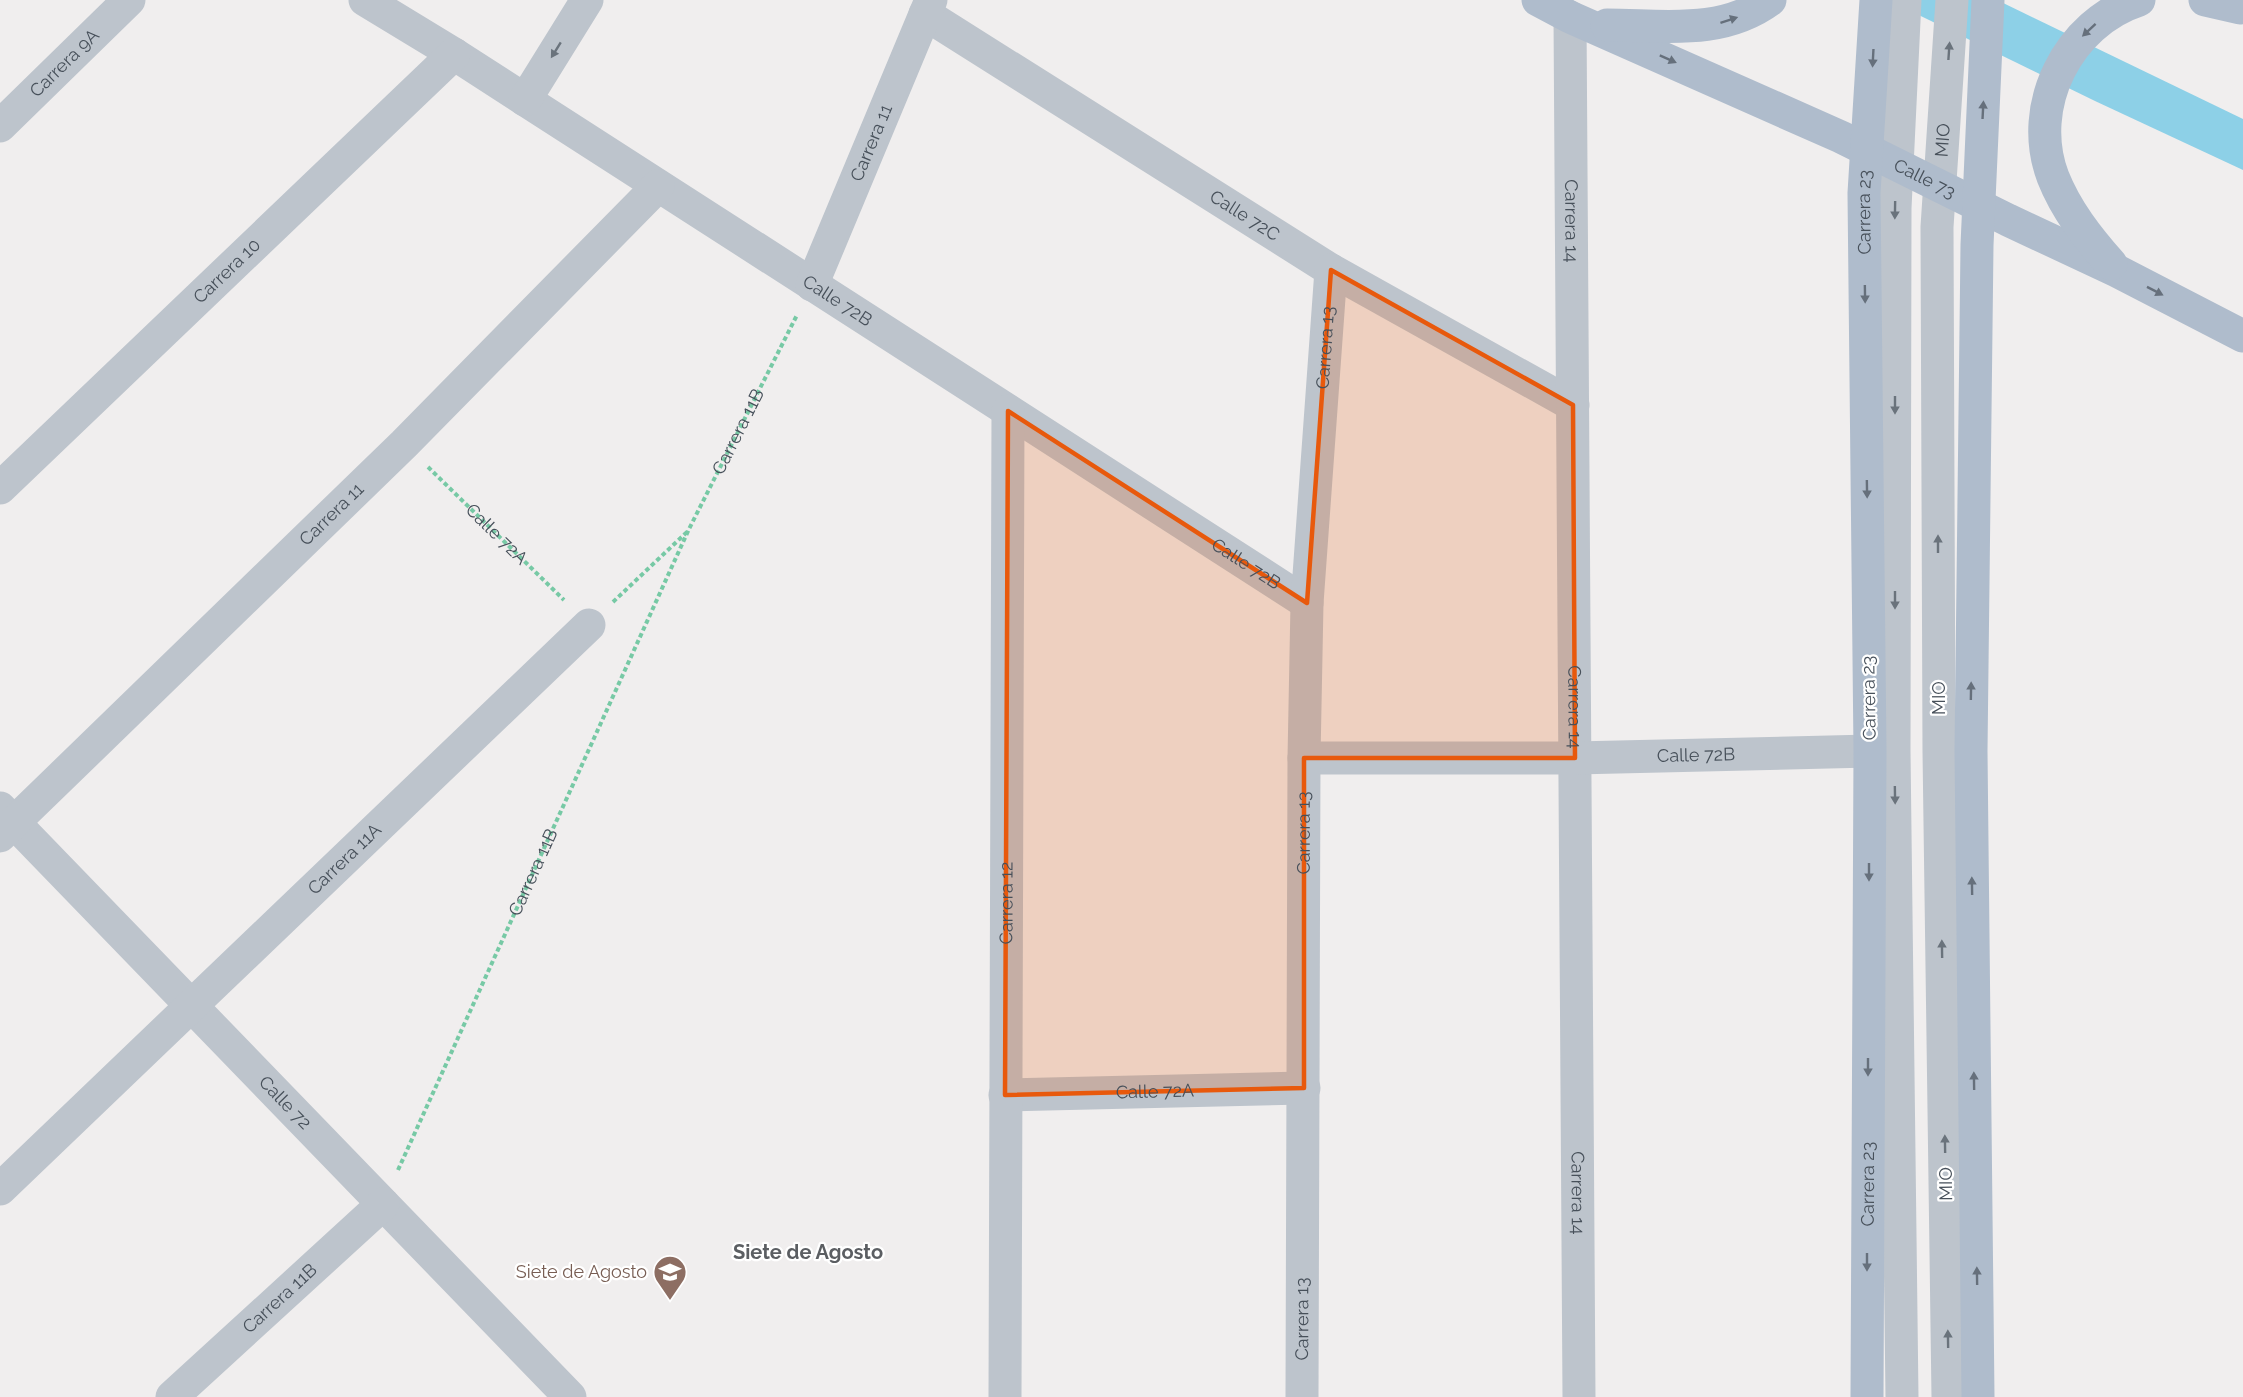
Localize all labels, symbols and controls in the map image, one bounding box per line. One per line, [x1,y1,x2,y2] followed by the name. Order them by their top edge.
[1720,15,1738,24] one-way arrow
[2082,23,2097,37] one-way arrow
[25,24,103,101] street label: Carrera 9A
[1944,41,1953,60] one-way arrow
[551,42,562,58] one-way arrow
[1868,49,1877,68] one-way arrow
[1659,54,1677,64] one-way arrow
[846,101,896,184] street label: Carrera 11
[1979,101,1988,120] one-way arrow
[1931,123,1954,158] street label: MIO
[1890,154,1959,202] street label: Calle 73
[1853,169,1875,255] street label: Carrera 23
[1561,179,1583,263] street label: Carrera 14
[1206,185,1284,245] street label: Calle 72C
[1890,201,1900,220] one-way arrow
[189,234,264,307] street label: Carrera 10
[799,270,876,330] street label: Calle 72B
[1860,284,1870,303] one-way arrow
[2147,286,2164,296] one-way arrow
[1311,305,1338,390] street label: Carrera 13
[707,385,768,478] street label: Carrera 11B
[1890,396,1900,415] one-way arrow
[295,478,368,550] street label: Carrera 11
[1862,479,1872,498] one-way arrow
[462,499,532,569] street label: Calle 72A
[1208,533,1285,593] street label: Calle 72B
[1934,534,1943,553] one-way arrow
[1890,591,1900,610] one-way arrow
[1857,655,1880,741] street label: Carrera 23
[1564,665,1586,749] street label: Carrera 14
[1928,681,1949,715] street label: MIO
[1967,681,1976,700] one-way arrow
[1657,743,1735,766] street label: Calle 72B
[1890,786,1900,805] one-way arrow
[1293,791,1314,875] street label: Carrera 13
[303,819,385,899] street label: Carrera 11A
[504,825,562,919] street label: Carrera 11B
[995,862,1017,944] street label: Carrera 12
[1864,863,1874,882] one-way arrow
[1967,876,1977,895] one-way arrow
[1937,939,1947,958] one-way arrow
[1863,1058,1873,1077] one-way arrow
[255,1071,316,1133] street label: Calle 72
[1970,1071,1979,1090] one-way arrow
[1116,1080,1194,1102] street label: Calle 72A
[1940,1134,1950,1153] one-way arrow
[1857,1142,1878,1226] street label: Carrera 23
[1567,1151,1589,1235] street label: Carrera 14
[1935,1167,1956,1201] street label: MIO
[733,1240,883,1264] district label: Siete de Agosto
[1862,1253,1872,1272] one-way arrow
[652,1254,688,1301] school or university icon: Siete de Agosto
[238,1259,321,1337] street label: Carrera 11B
[516,1261,647,1282] place label: Siete de Agosto
[1972,1266,1982,1285] one-way arrow
[1291,1277,1312,1361] street label: Carrera 13
[1943,1329,1953,1348] one-way arrow

